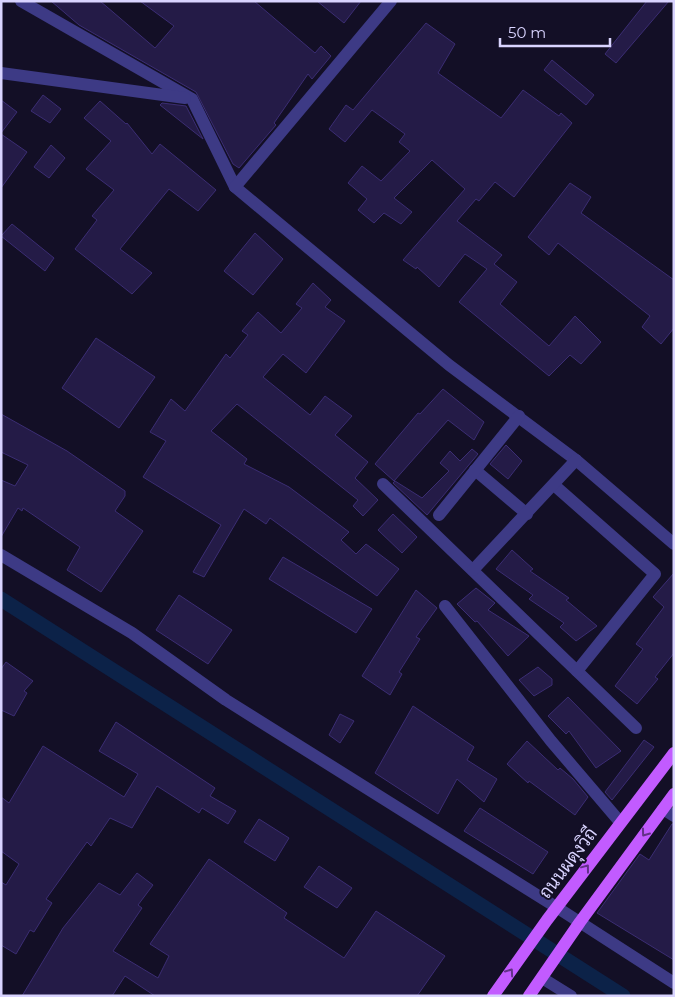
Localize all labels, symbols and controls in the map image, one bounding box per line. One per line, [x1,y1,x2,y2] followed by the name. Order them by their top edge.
[500,15,610,47] scale bar
[508,23,546,42] text: 50 m
[533,822,603,903] street label: ถนนผดุงวิถี
[642,827,651,837] one-way arrow
[580,864,589,874] one-way arrow
[504,968,513,978] one-way arrow

